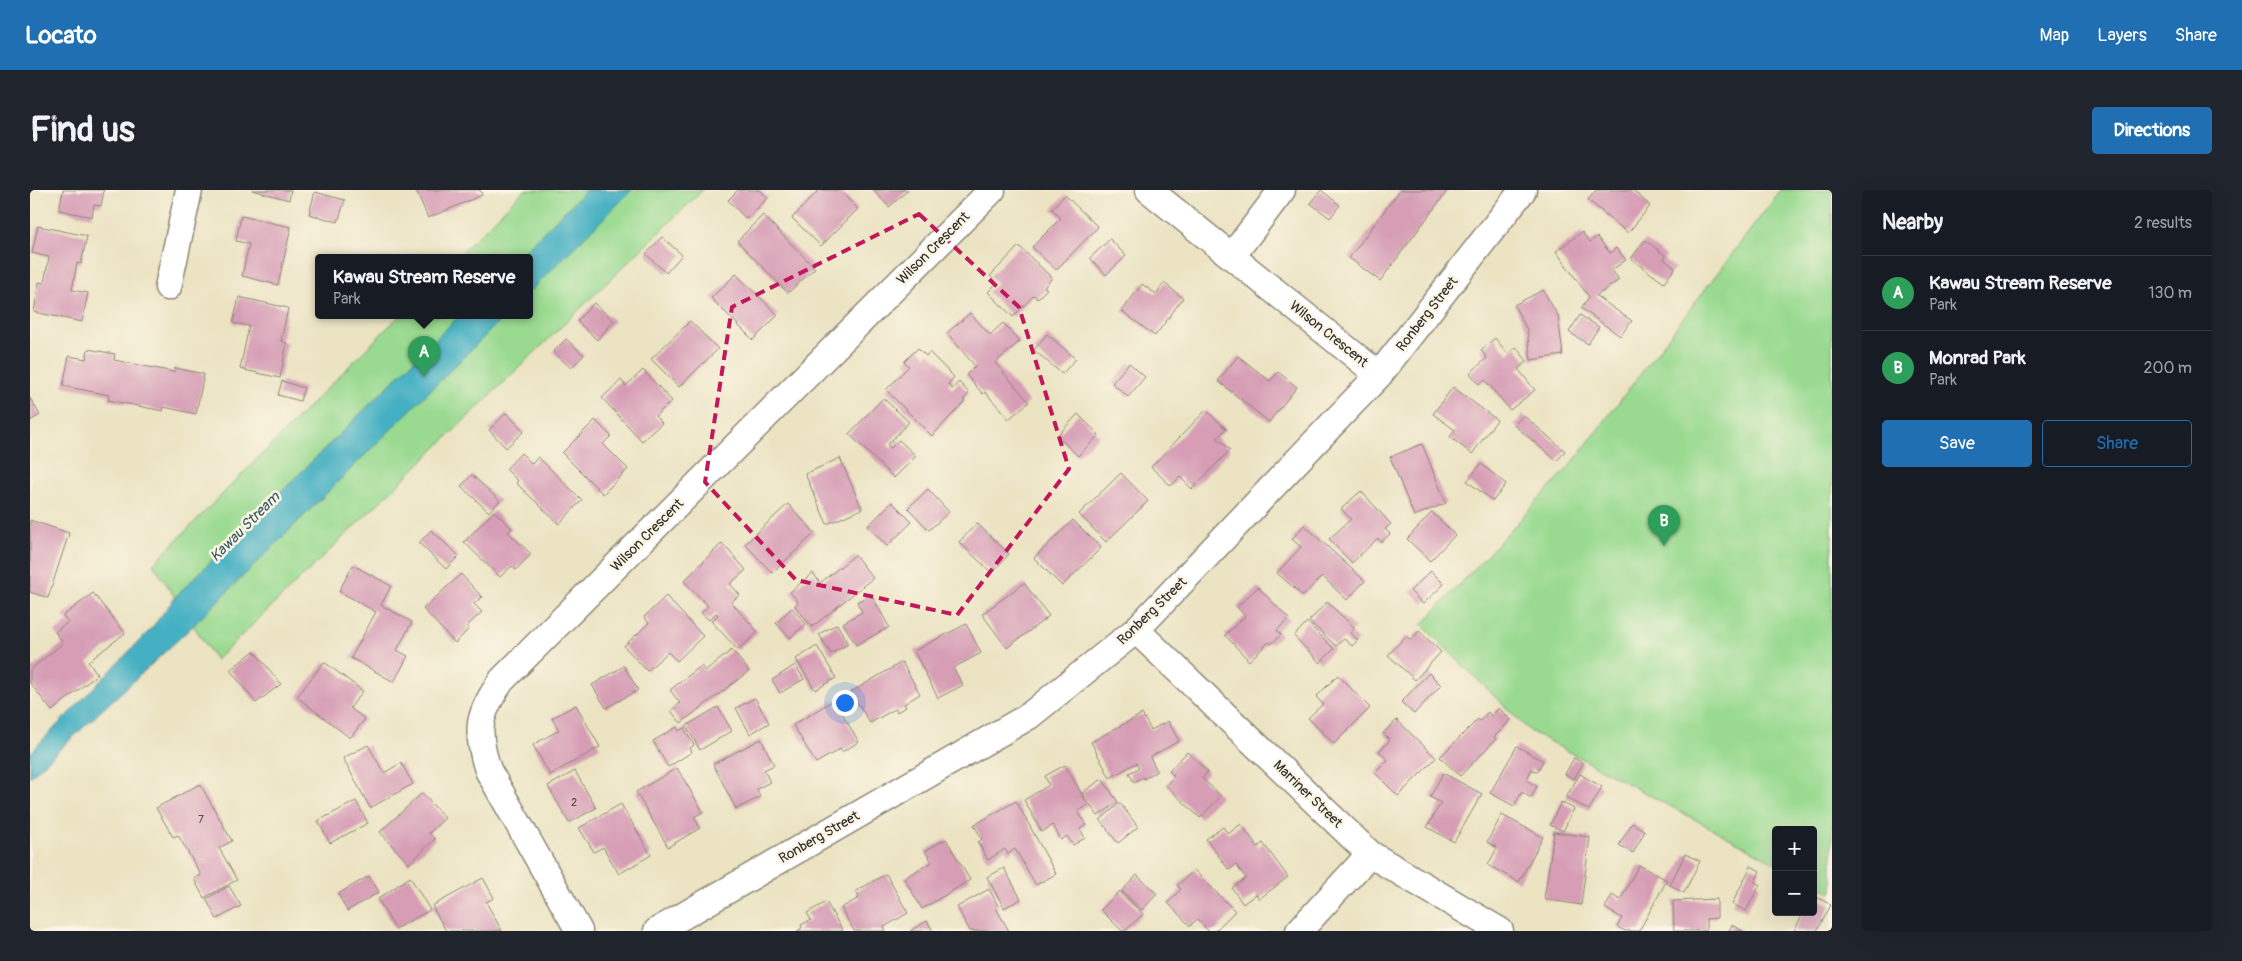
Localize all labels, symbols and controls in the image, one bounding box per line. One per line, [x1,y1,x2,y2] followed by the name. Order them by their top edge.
[25,21,97,50] text: Locato
[2040,24,2069,47] text: Map
[2097,24,2147,47] text: Layers
[2175,24,2217,47] text: Share
[2092,107,2212,154] button: Directions
[30,108,135,152] text: Find us
[893,208,973,288] street label: Wilson Crescent
[1882,209,1943,236] text: Nearby
[2134,213,2192,233] text: 2 results
[315,254,533,319] popup
[333,265,515,289] text: Kawau Stream Reserve
[1929,271,2112,295] text: Kawau Stream Reserve
[1393,273,1462,355] street label: Ronberg Street
[1893,283,1903,303] text: A
[2148,283,2192,303] text: 130 m
[333,289,361,309] text: Park
[1929,295,1957,315] text: Park
[1286,297,1372,371] street label: Wilson Crescent
[408,336,440,377] pin: A
[1929,346,2026,370] text: Monrad Park
[1893,358,1903,378] text: B
[2144,358,2192,378] text: 200 m
[1929,370,1957,390] text: Park
[1882,420,2032,467] button: Save
[2042,420,2192,467] button: Share
[206,487,285,566] water label: Kawau Stream
[607,495,687,575] street label: Wilson Crescent
[1648,505,1680,546] pin: B
[1114,573,1191,648] street label: Ronberg Street
[832,690,858,716] your location
[1270,757,1346,832] street label: Marriner Street
[571,796,577,809] house number: 2
[776,807,863,867] street label: Ronberg Street
[198,813,204,826] house number: 7
[1772,826,1817,916] map controls
[1772,826,1817,871] button: +
[1772,871,1817,916] button: −

